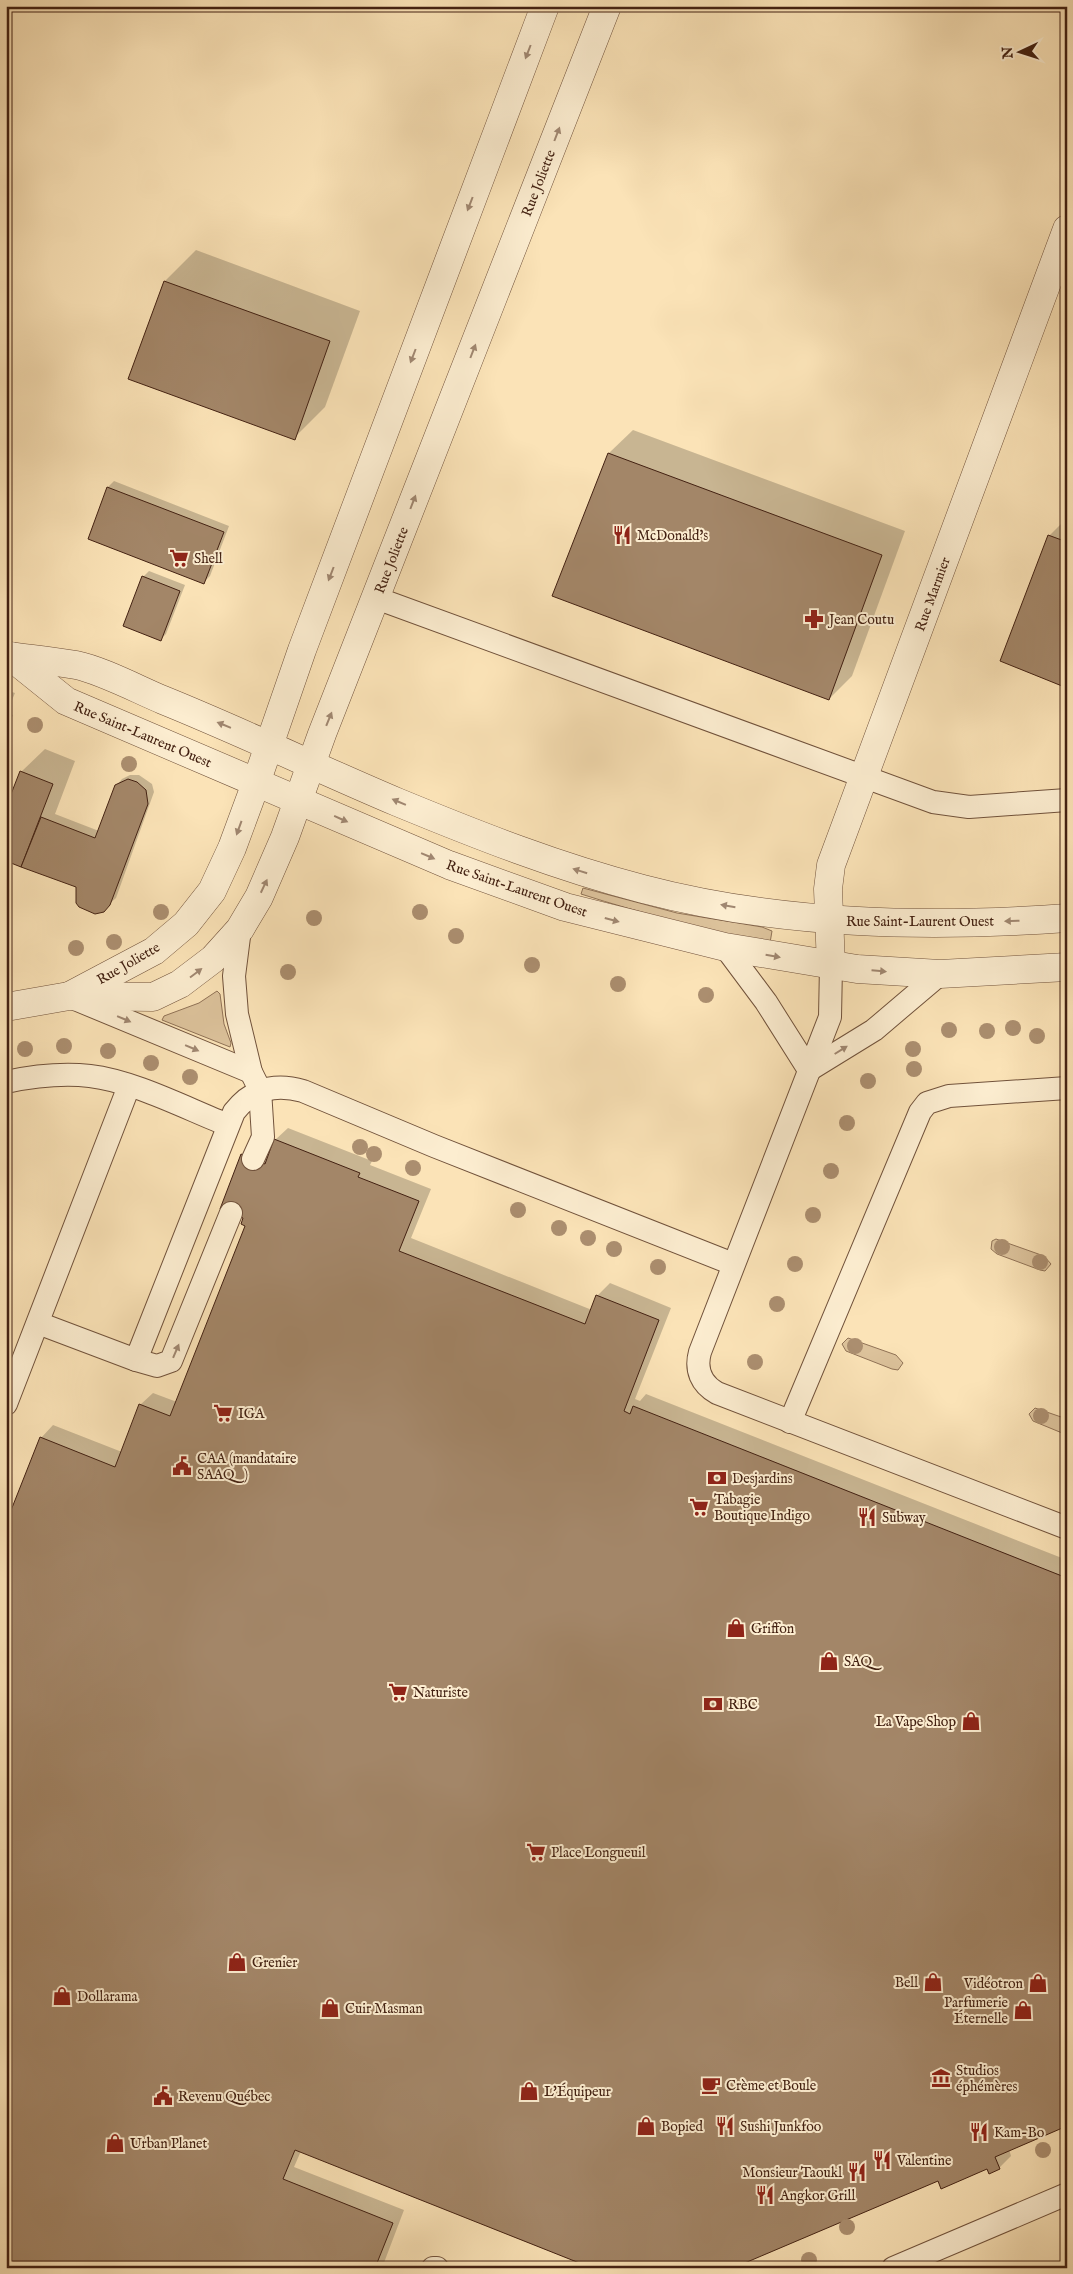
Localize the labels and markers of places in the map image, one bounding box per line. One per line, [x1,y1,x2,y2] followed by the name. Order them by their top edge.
[611,524,633,546] restaurant icon: McDonald's
[637,527,708,545] place label: McDonald's
[168,547,190,569] supermarket icon: Shell
[194,550,223,568] place label: Shell
[803,608,825,630] pharmacy icon: Jean Coutu
[827,611,894,629] place label: Jean Coutu
[212,1402,234,1424] supermarket icon: IGA
[238,1405,265,1423] place label: IGA
[197,1450,297,1484] place label: CAA (mandataire SAAQ)
[171,1455,193,1477] public building icon: CAA (mandataire SAAQ)
[706,1467,728,1489] bank icon: Desjardins
[732,1470,793,1488] place label: Desjardins
[714,1491,810,1525] place label: Tabagie Boutique Indigo
[688,1496,710,1518] supermarket icon: Tabagie Boutique Indigo
[856,1506,878,1528] restaurant icon: Subway
[882,1509,926,1527] place label: Subway
[725,1617,747,1639] shop icon: Griffon
[751,1620,795,1638] place label: Griffon
[818,1650,840,1672] shop icon: SAQ
[844,1653,882,1671] place label: SAQ
[387,1681,409,1703] supermarket icon: Naturiste
[413,1684,468,1702] place label: Naturiste
[702,1693,724,1715] bank icon: RBC
[728,1696,758,1714] place label: RBC
[960,1710,982,1732] shop icon: La Vape Shop
[876,1713,956,1731] place label: La Vape Shop
[525,1841,547,1863] supermarket icon: Place Longueuil
[551,1844,646,1862] place label: Place Longueuil
[226,1951,248,1973] shop icon: Grenier
[252,1954,297,1972] place label: Grenier
[922,1971,944,1993] shop icon: Bell
[1027,1972,1049,1994] shop icon: Vidéotron
[895,1974,918,1992] place label: Bell
[963,1975,1024,1993] place label: Vidéotron
[51,1985,73,2007] shop icon: Dollarama
[77,1988,138,2006] place label: Dollarama
[944,1994,1009,2028] place label: Parfumerie Éternelle
[319,1997,341,2019] shop icon: Cuir Masman
[1012,1999,1034,2021] shop icon: Parfumerie Éternelle
[345,2000,423,2018] place label: Cuir Masman
[956,2062,1018,2096] place label: Studios éphémères
[930,2067,952,2089] museum icon: Studios éphémères
[700,2074,722,2096] cafe icon: Crème et Boule
[726,2077,817,2095] place label: Crème et Boule
[518,2080,540,2102] shop icon: L'Équipeur
[544,2082,611,2101] place label: L'Équipeur
[152,2085,174,2107] public building icon: Revenu Québec
[178,2088,270,2106] place label: Revenu Québec
[635,2115,657,2137] shop icon: Bopied
[714,2115,736,2137] restaurant icon: Sushi Junkfoo
[661,2118,703,2136] place label: Bopied
[740,2118,822,2136] place label: Sushi Junkfoo
[968,2121,990,2143] restaurant icon: Kam-Bo
[994,2124,1045,2142] place label: Kam-Bo
[104,2132,126,2154] shop icon: Urban Planet
[130,2135,208,2153] place label: Urban Planet
[871,2149,893,2171] restaurant icon: Valentine
[896,2152,952,2170] place label: Valentine
[846,2161,868,2183] restaurant icon: Monsieur Taoukl
[742,2164,842,2182] place label: Monsieur Taoukl
[754,2184,776,2206] restaurant icon: Angkor Grill
[779,2187,855,2205] place label: Angkor Grill

